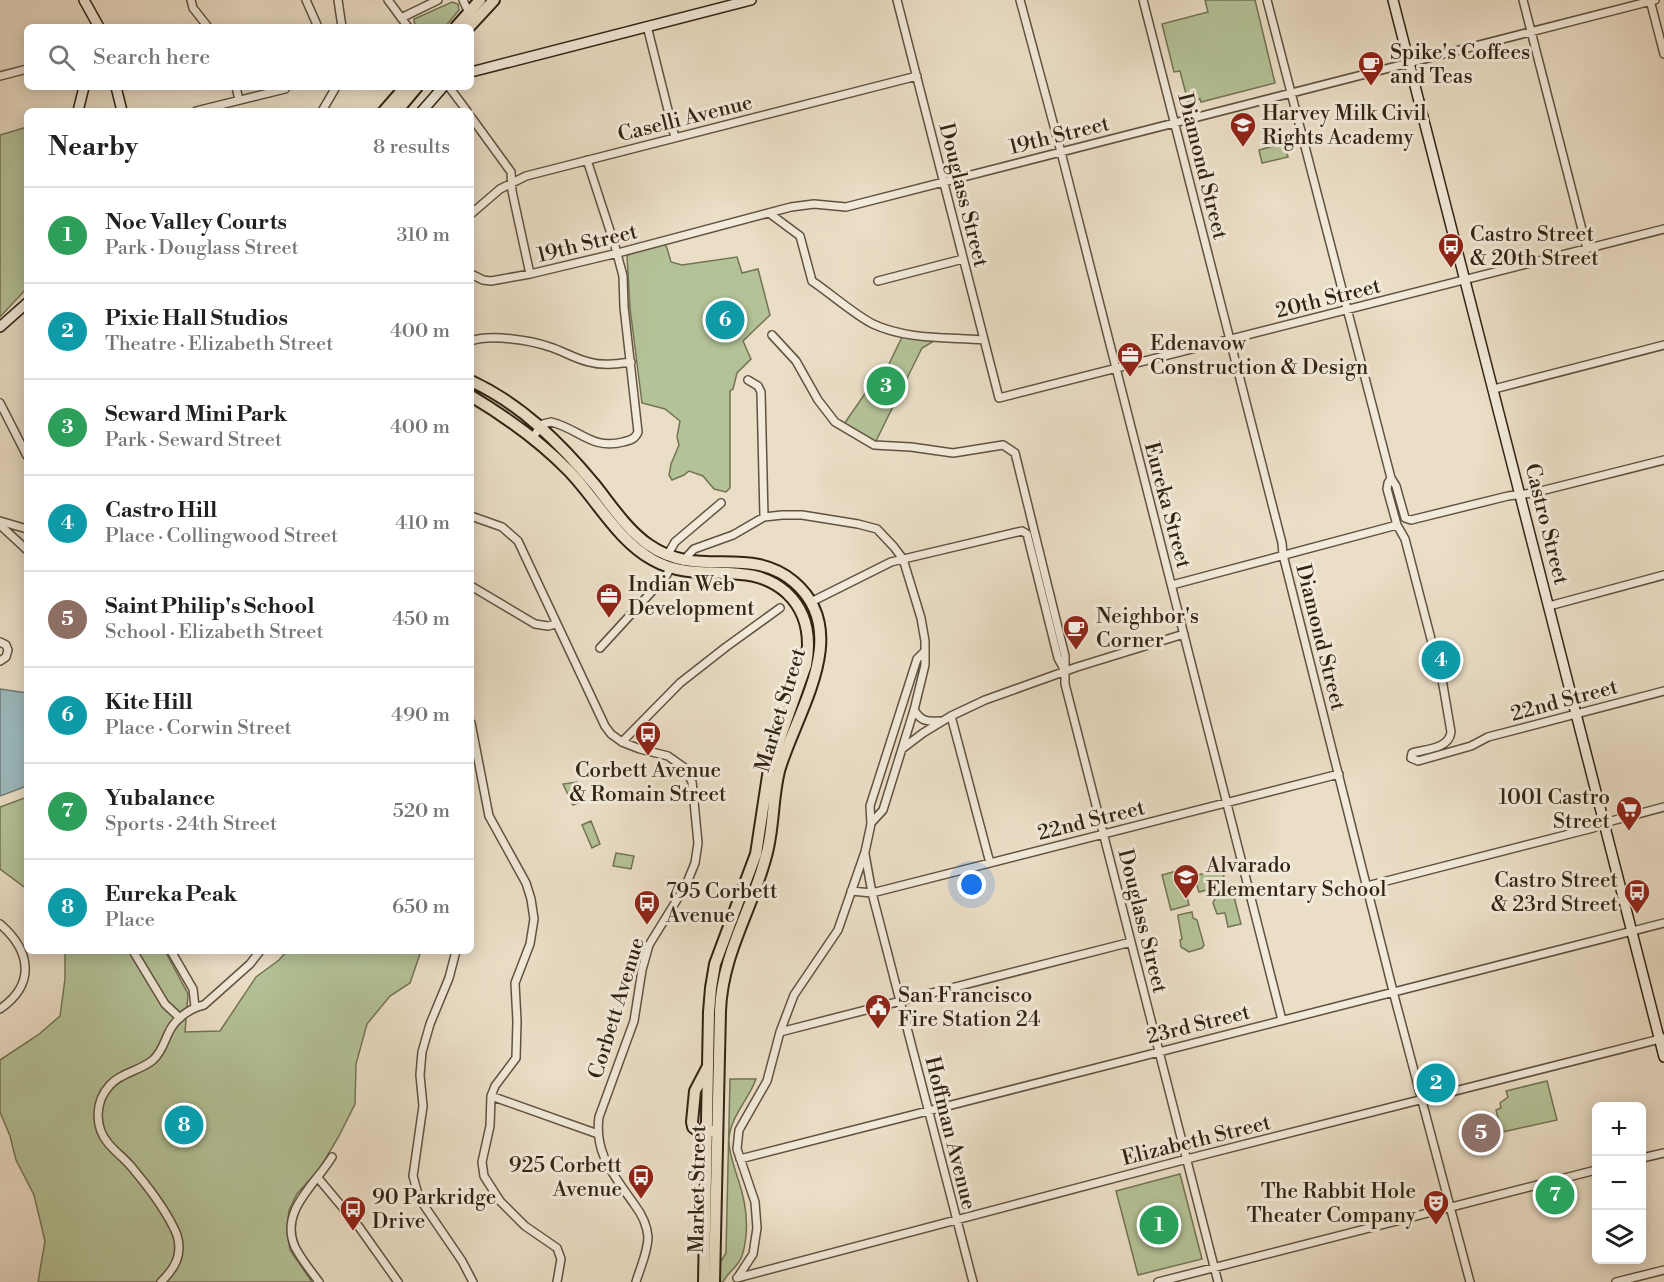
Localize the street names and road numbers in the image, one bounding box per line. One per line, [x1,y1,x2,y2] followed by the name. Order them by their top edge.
[615,90,755,148] street label: Caselli Avenue
[1171,90,1233,243] street label: Diamond Street
[1006,111,1113,161] street label: 19th Street
[933,120,994,271] street label: Douglass Street
[534,219,641,269] street label: 19th Street
[1273,273,1384,325] street label: 20th Street
[1138,439,1197,572] street label: Eureka Street
[1518,461,1574,588] street label: Castro Street
[1289,561,1351,714] street label: Diamond Street
[750,645,812,775] street label: Market Street
[1508,674,1621,728] street label: 22nd Street
[1035,795,1148,847] street label: 22nd Street
[1112,846,1173,997] street label: Douglass Street
[583,935,651,1082] street label: Corbett Avenue
[1144,999,1253,1050] street label: 23rd Street
[918,1054,982,1213] street label: Hoffman Avenue
[1119,1110,1274,1172] street label: Elizabeth Street
[684,1124,712,1253] street label: Market Street

